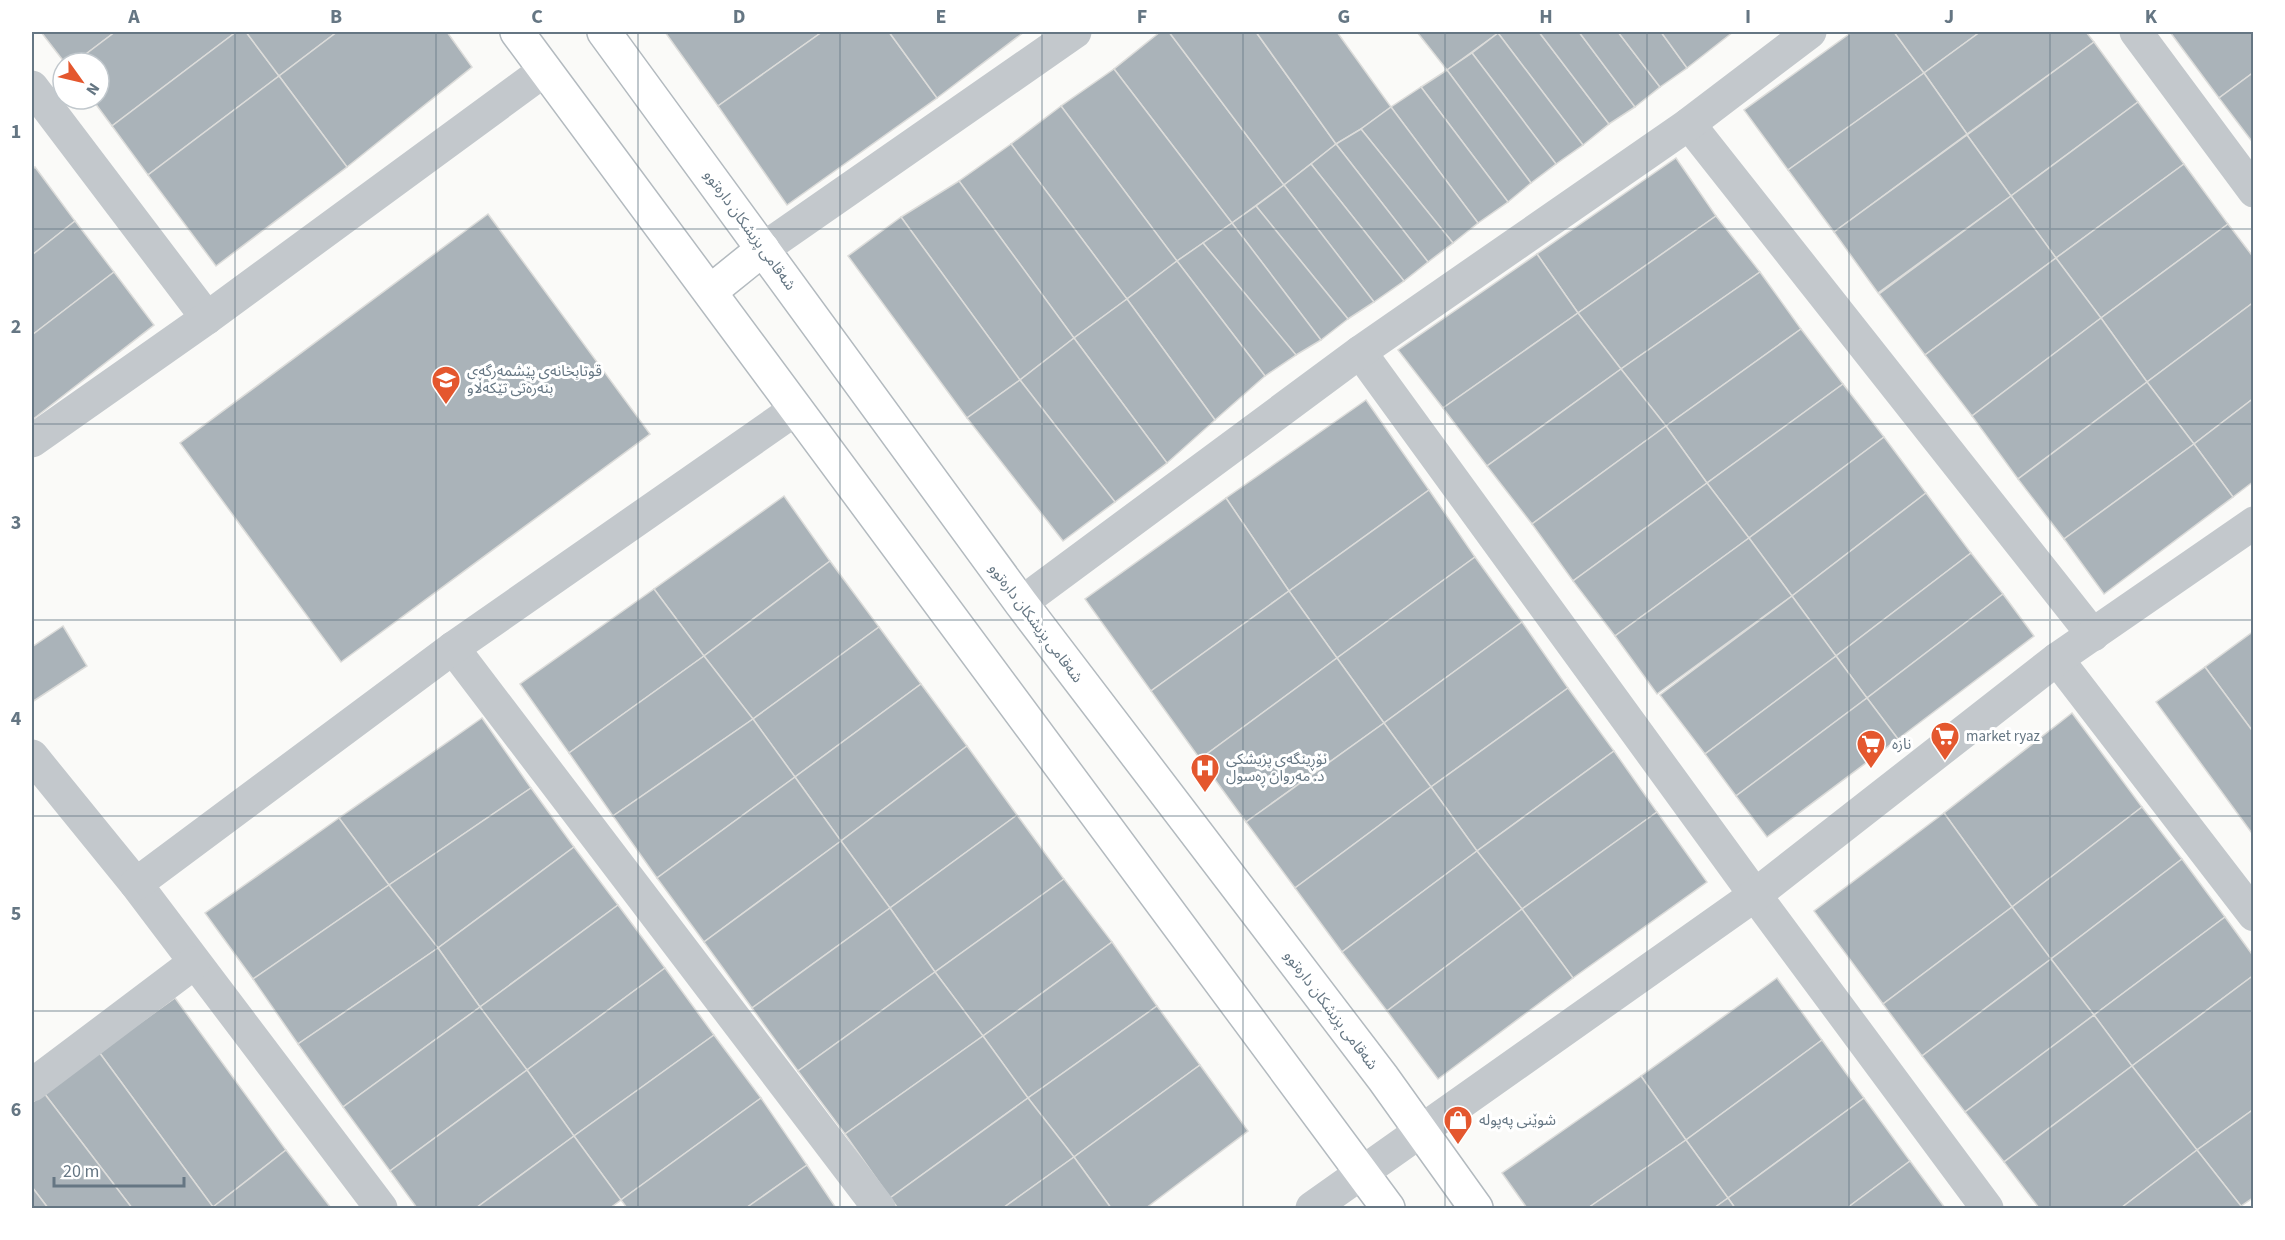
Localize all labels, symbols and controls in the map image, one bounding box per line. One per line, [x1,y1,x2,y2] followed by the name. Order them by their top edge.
[127,3,140,31] text: A
[330,3,342,31] text: B
[531,3,543,31] text: C
[733,3,745,31] text: D
[936,3,946,31] text: E
[1137,3,1147,31] text: F
[1338,3,1350,31] text: G
[1539,3,1553,31] text: H
[1745,3,1751,31] text: I
[1944,3,1954,31] text: J
[2145,3,2158,31] text: K
[51,51,111,111] north arrow
[81,78,105,99] text: N
[11,118,21,146] text: 1
[699,166,801,295] street label: شەقامی پزیشکان دارەتوو
[11,313,21,341] text: 2
[467,361,602,399] place label: قوتابخانەی پێشمەرگەی بنەرەتی تێکەڵاو
[430,364,462,406] school or university icon: قوتابخانەی پێشمەرگەی بنەرەتی تێکەڵاو
[11,509,21,537] text: 3
[984,559,1088,688] street label: شەقامی پزیشکان دارەتوو
[11,705,22,733] text: 4
[1929,720,1961,762] supermarket icon: market ryaz
[1966,726,2040,747] place label: market ryaz
[1855,728,1887,770] supermarket icon: نازە
[1892,734,1911,755] place label: نازە
[1226,749,1327,788] place label: نۆڕینگەی پزیشکی د. مەروان ڕەسول
[1189,752,1221,794] hospital icon: نۆڕینگەی پزیشکی د. مەروان ڕەسول
[11,900,21,928] text: 5
[1279,946,1383,1075] street label: شەقامی پزیشکان دارەتوو
[11,1096,21,1124] text: 6
[1442,1104,1474,1146] shop icon: شوێنی پەپولە
[1479,1110,1556,1131] place label: شوێنی پەپولە
[54,1150,184,1188] scale bar
[63,1159,99,1184] text: 20 m

